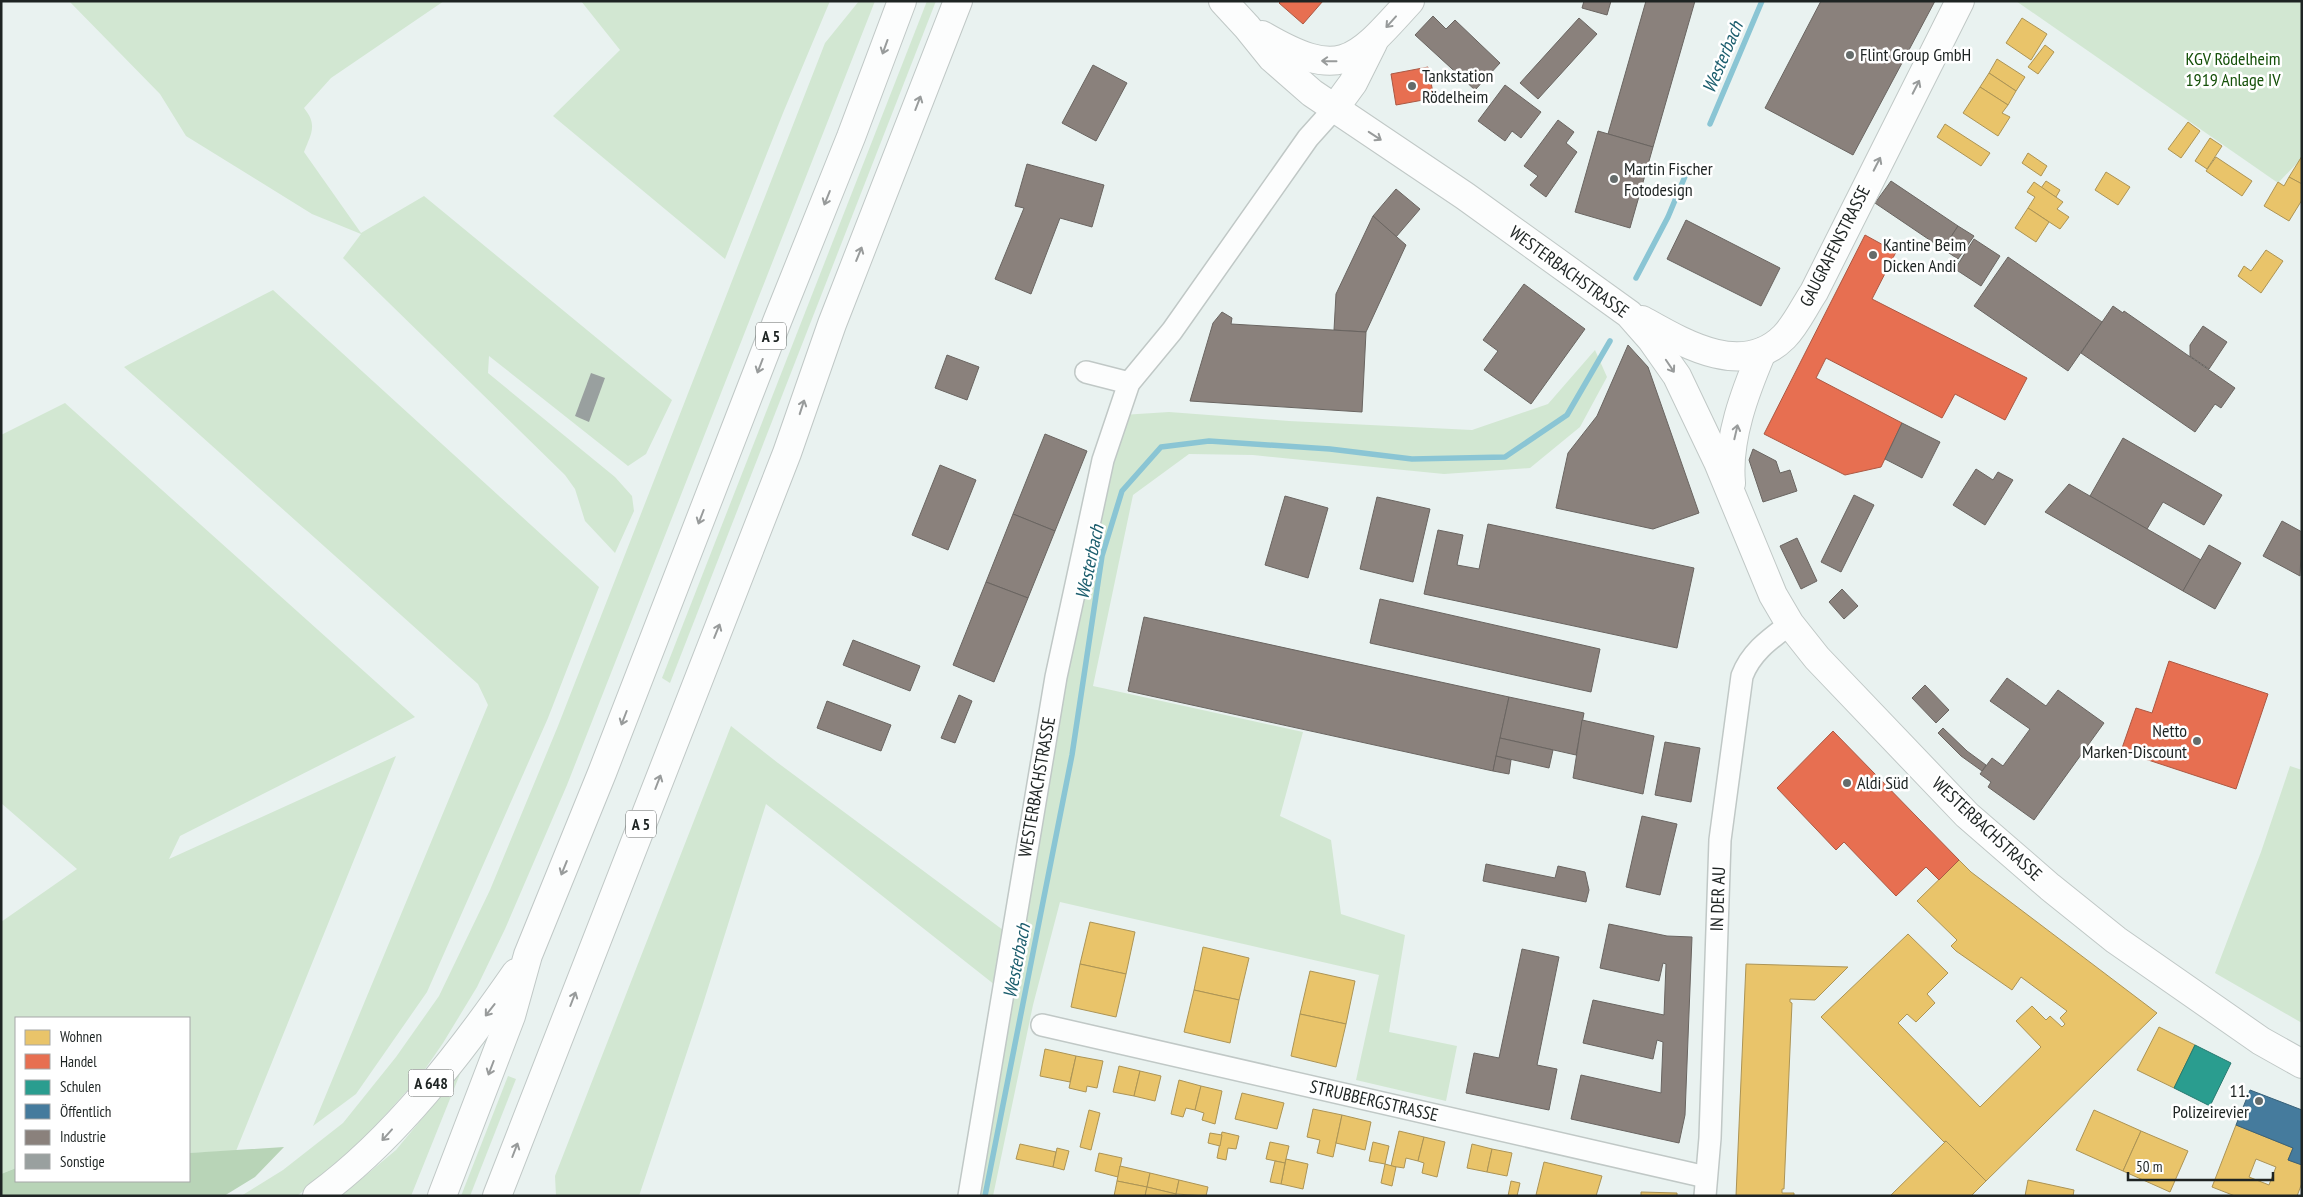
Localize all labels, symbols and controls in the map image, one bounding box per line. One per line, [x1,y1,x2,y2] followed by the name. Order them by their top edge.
[1385,15,1397,28] one-way arrow
[1696,16,1748,96] water label: Westerbach
[880,39,889,54] one-way arrow
[1860,43,1971,66] place label: Flint Group GmbH
[2185,47,2281,91] park label: KGV Rödelheim 1919 Anlage IV
[1844,49,1856,61] marker: Flint Group GmbH
[1321,56,1338,66] one-way arrow
[1422,64,1493,108] place label: Tankstation Rödelheim
[1406,80,1418,92] marker: Tankstation Rödelheim
[1912,80,1921,95] one-way arrow
[914,96,924,111] one-way arrow
[1368,131,1382,141] one-way arrow
[1624,157,1713,201] place label: Martin Fischer Fotodesign
[1872,157,1882,172] one-way arrow
[1608,173,1620,185] marker: Martin Fischer Fotodesign
[1794,181,1875,310] street label: GAUGRAFENSTRASSE
[821,191,830,206] one-way arrow
[1505,221,1634,323] street label: WESTERBACHSTRASSE
[1883,233,1966,277] place label: Kantine Beim Dicken Andi
[855,247,864,263] one-way arrow
[1867,249,1879,261] marker: Kantine Beim Dicken Andi
[756,322,786,350] road number: A 5
[755,357,764,373] one-way arrow
[1665,358,1675,372] one-way arrow
[798,399,808,415] one-way arrow
[1732,424,1741,440] one-way arrow
[696,509,705,524] one-way arrow
[1069,521,1109,601] water label: Westerbach
[713,624,722,639] one-way arrow
[619,709,628,725] one-way arrow
[1013,715,1060,859] street label: WESTERBACHSTRASSE
[2082,719,2187,763] place label: Netto Marken-Discount
[2191,735,2203,747] marker: Netto Marken-Discount
[1857,771,1909,794] place label: Aldi Süd
[1928,772,2047,885] street label: WESTERBACHSTRASSE
[653,775,663,790] one-way arrow
[1841,777,1853,789] marker: Aldi Süd
[626,811,656,838] road number: A 5
[558,861,567,876] one-way arrow
[1705,866,1730,932] street label: IN DER AU
[997,920,1035,1000] water label: Westerbach
[569,992,578,1007] one-way arrow
[485,1003,496,1016] one-way arrow
[15,1017,190,1182] legend
[60,1027,102,1046] text: Wohnen
[60,1052,97,1071] text: Handel
[486,1060,495,1075] one-way arrow
[408,1070,454,1096] road number: A 648
[1308,1075,1441,1126] street label: STRUBBERGSTRASSE
[60,1077,101,1096] text: Schulen
[2173,1079,2249,1123] place label: 11. Polizeirevier
[2253,1095,2265,1107] marker: 11. Polizeirevier
[60,1102,111,1121] text: Öffentlich
[60,1127,106,1146] text: Industrie
[381,1128,393,1141] one-way arrow
[511,1143,520,1158] one-way arrow
[2128,1150,2273,1182] scale bar
[60,1152,105,1171] text: Sonstige
[2136,1157,2162,1176] text: 50 m

